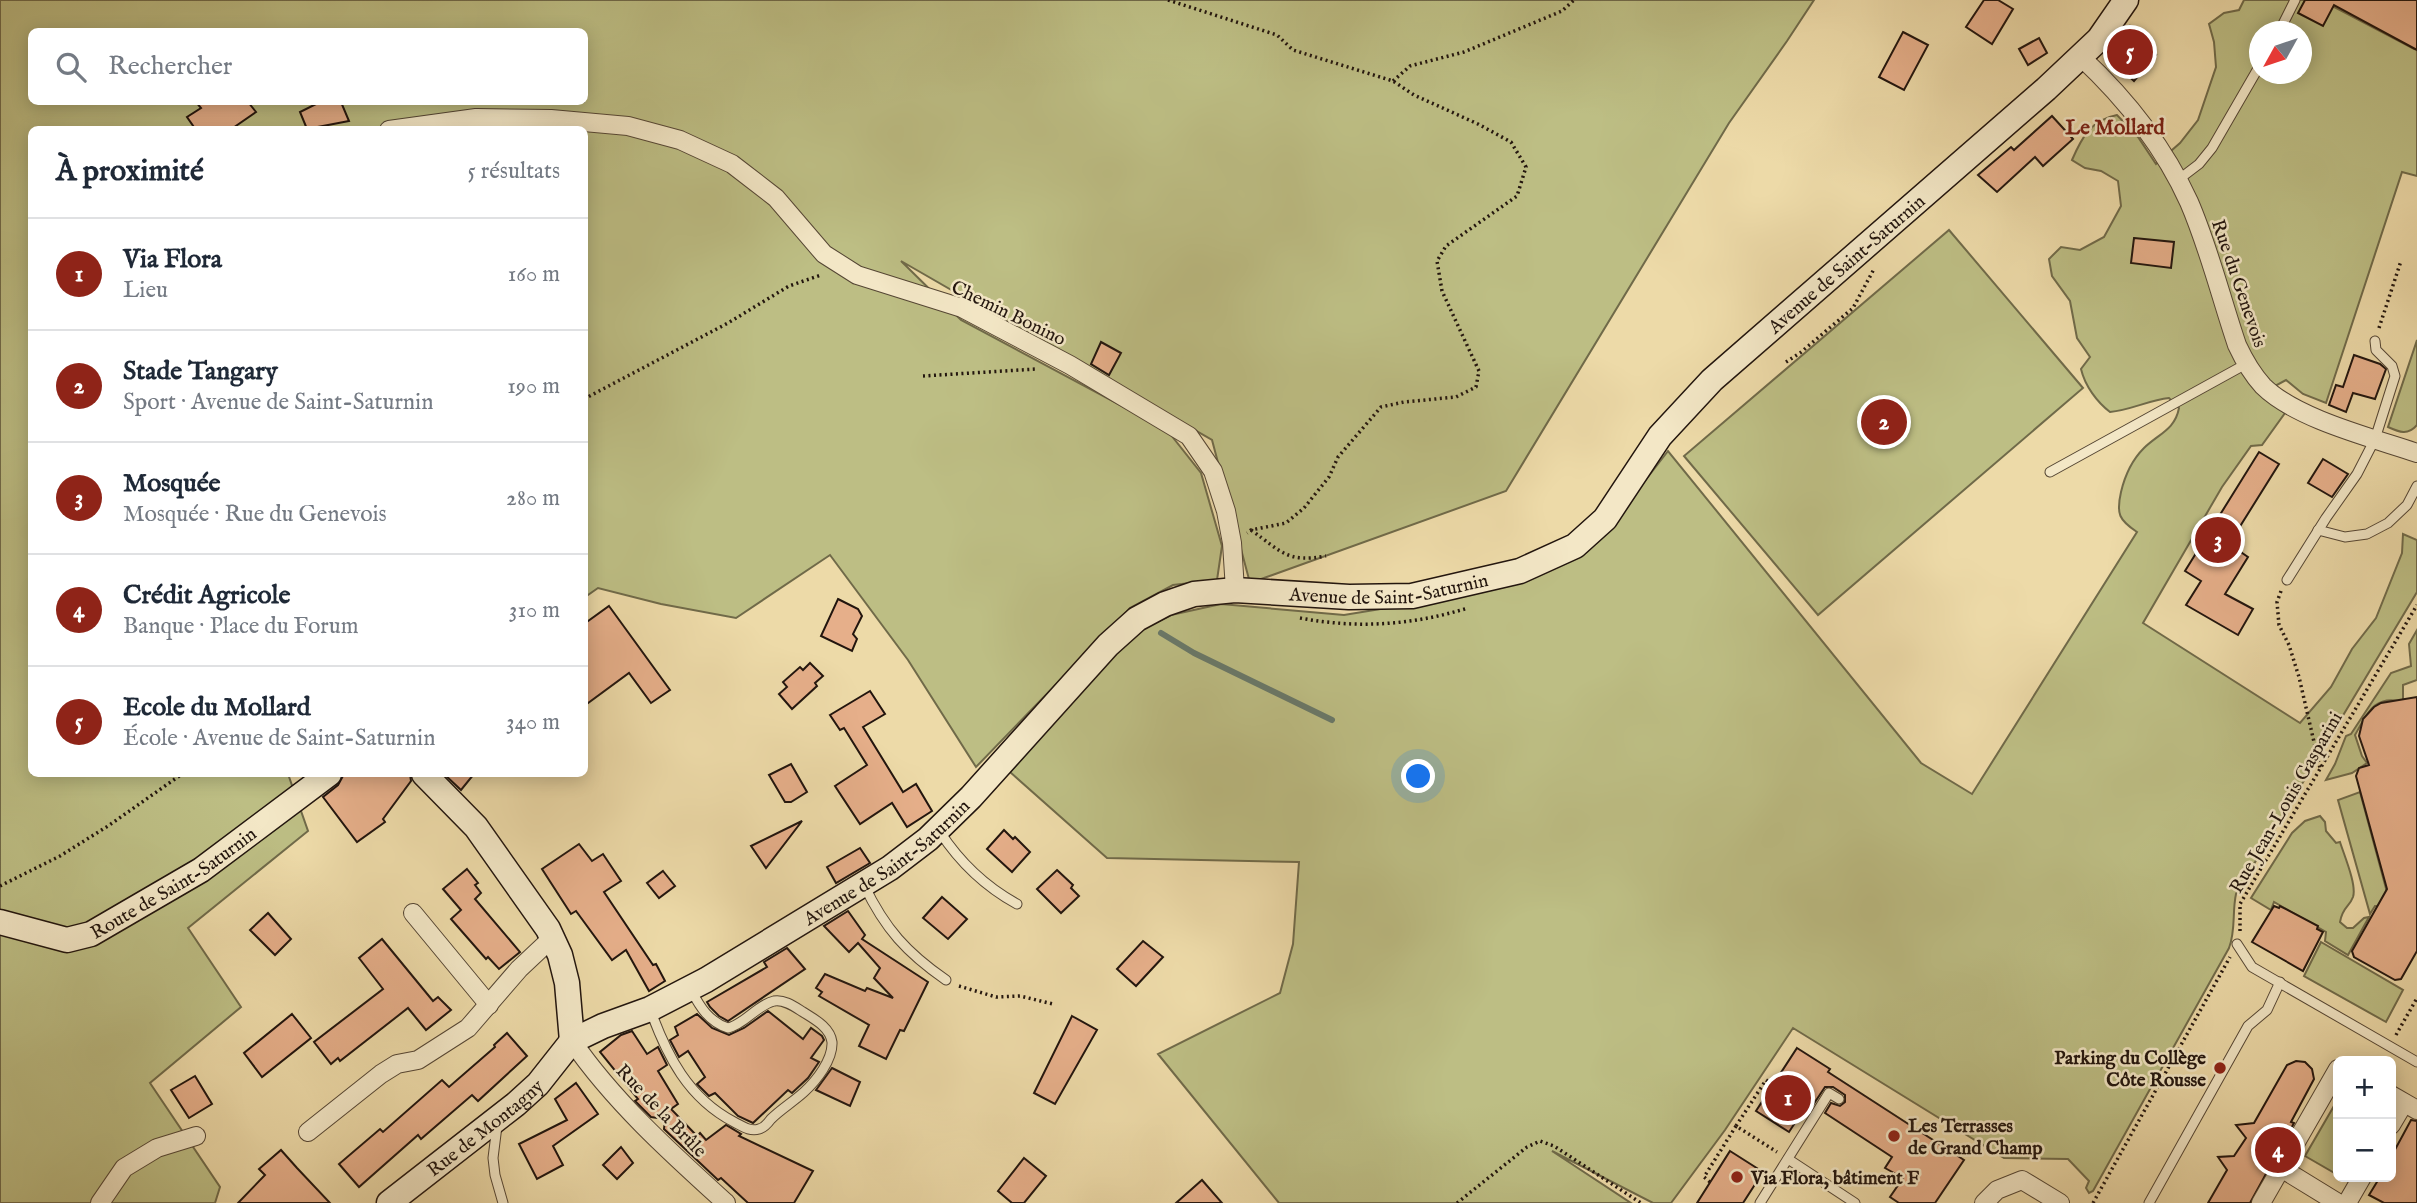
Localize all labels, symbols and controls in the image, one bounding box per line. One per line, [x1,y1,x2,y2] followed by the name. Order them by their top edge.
[2249,21,2312,84] north arrow
[2107,26,2153,78] pin: 5
[28,28,588,105] search box
[52,48,90,86] icon: search
[108,50,232,83] text: Rechercher
[2065,115,2166,142] district label: Le Mollard
[56,153,204,191] text: À proximité
[468,157,560,186] text: 5 résultats
[1763,190,1931,340] street label: Avenue de Saint-Saturnin
[2205,216,2271,351] street label: Rue du Genevois
[123,243,222,276] text: Via Flora
[75,260,83,289] text: 1
[508,260,560,289] text: 160 m
[123,276,168,305] text: Lieu
[947,276,1069,352] street label: Chemin Bonino
[123,355,278,388] text: Stade Tangary
[74,372,84,401] text: 2
[507,372,560,401] text: 190 m
[123,388,434,417] text: Sport · Avenue de Saint-Saturnin
[1861,396,1907,448] pin: 2
[123,467,221,500] text: Mosquée
[75,484,83,513] text: 3
[506,484,560,513] text: 280 m
[123,500,387,529] text: Mosquée · Rue du Genevois
[2195,514,2241,566] pin: 3
[1287,569,1491,611] street label: Avenue de Saint-Saturnin
[123,579,290,612] text: Crédit Agricole
[73,596,85,625] text: 4
[509,596,560,625] text: 310 m
[123,612,358,641] text: Banque · Place du Forum
[123,691,311,724] text: Ecole du Mollard
[75,708,83,737] text: 5
[506,708,560,737] text: 340 m
[2225,708,2349,898] street label: Rue Jean-Louis Gasparini
[123,724,435,753] text: École · Avenue de Saint-Saturnin
[1401,759,1435,793] your location
[799,795,976,932] street label: Avenue de Saint-Saturnin
[87,823,262,946] street label: Route de Saint-Saturnin
[2054,1047,2206,1093] place label: Parking du Collège Côte Rousse
[2333,1056,2396,1182] map controls
[2333,1056,2396,1119] button: +
[610,1060,711,1163] street label: Rue de la Brûle
[2212,1060,2228,1076] marker: Parking du Collège Côte Rousse
[1765,1072,1811,1124] pin: 1
[423,1074,550,1183] street label: Rue de Montagny
[1908,1115,2043,1161] place label: Les Terrasses de Grand Champ
[2333,1119,2396,1182] button: −
[2255,1124,2301,1176] pin: 4
[1886,1128,1902,1144] marker: Les Terrasses de Grand Champ
[1750,1167,1920,1191] place label: Via Flora, bâtiment F
[1729,1169,1745,1185] marker: Via Flora, bâtiment F

